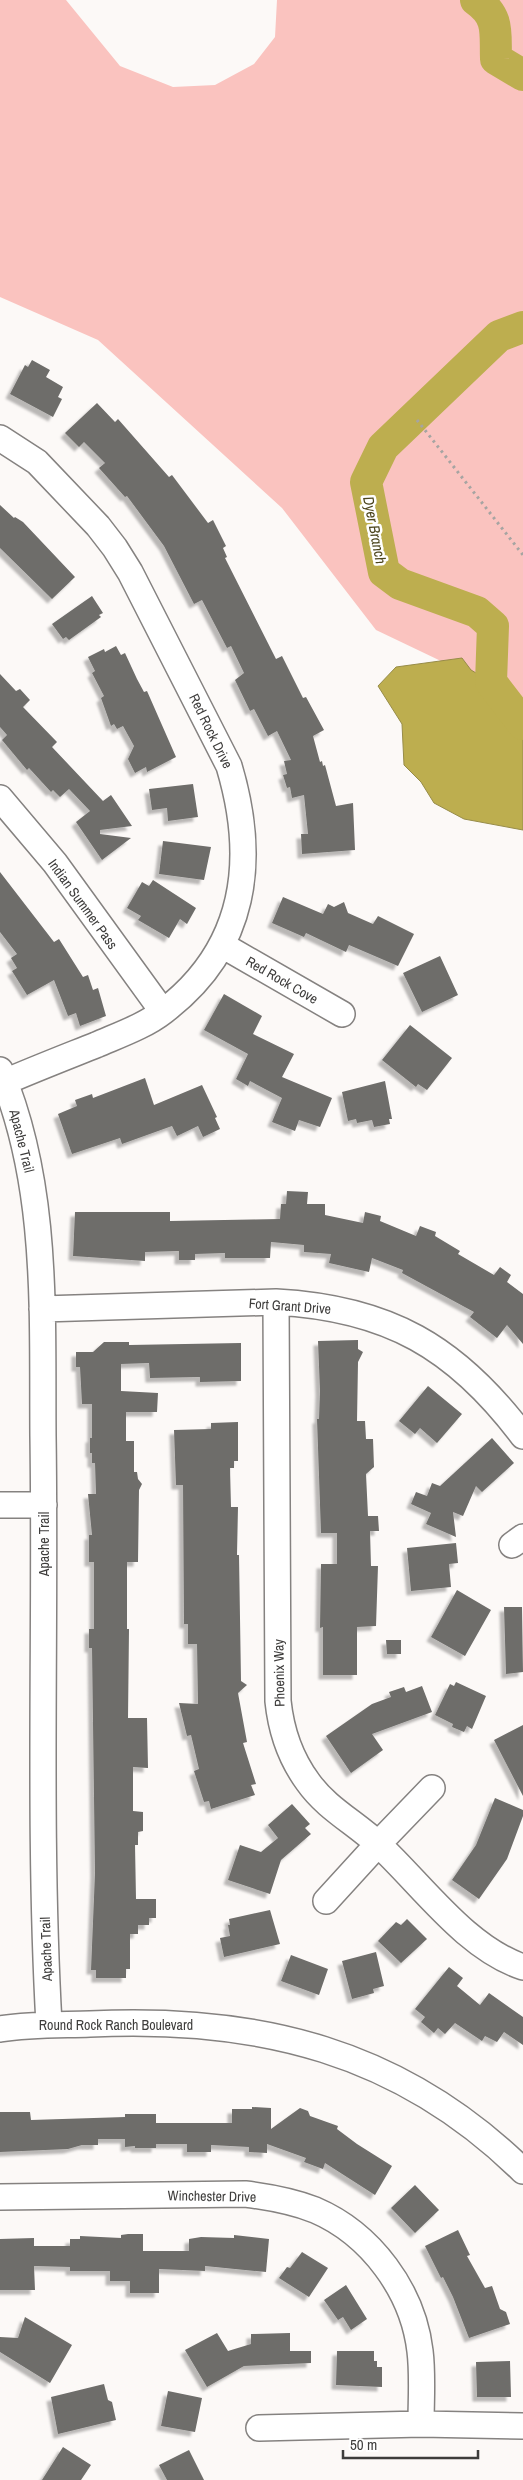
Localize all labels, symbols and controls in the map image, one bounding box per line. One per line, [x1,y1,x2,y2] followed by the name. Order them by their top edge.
[358,494,392,566] water label: Dyer Branch
[185,691,237,771] street label: Red Rock Drive
[44,855,122,953] street label: Indian Summer Pass
[243,952,321,1008] street label: Red Rock Cove
[5,1107,39,1174] street label: Apache Trail
[248,1294,332,1318] street label: Fort Grant Drive
[35,1512,53,1577] street label: Apache Trail
[269,1639,289,1707] street label: Phoenix Way
[36,1916,56,1983] street label: Apache Trail
[39,2016,193,2034] street label: Round Rock Ranch Boulevard
[168,2186,256,2206] street label: Winchester Drive
[343,2428,478,2460] scale bar
[350,2434,377,2455] text: 50 m

